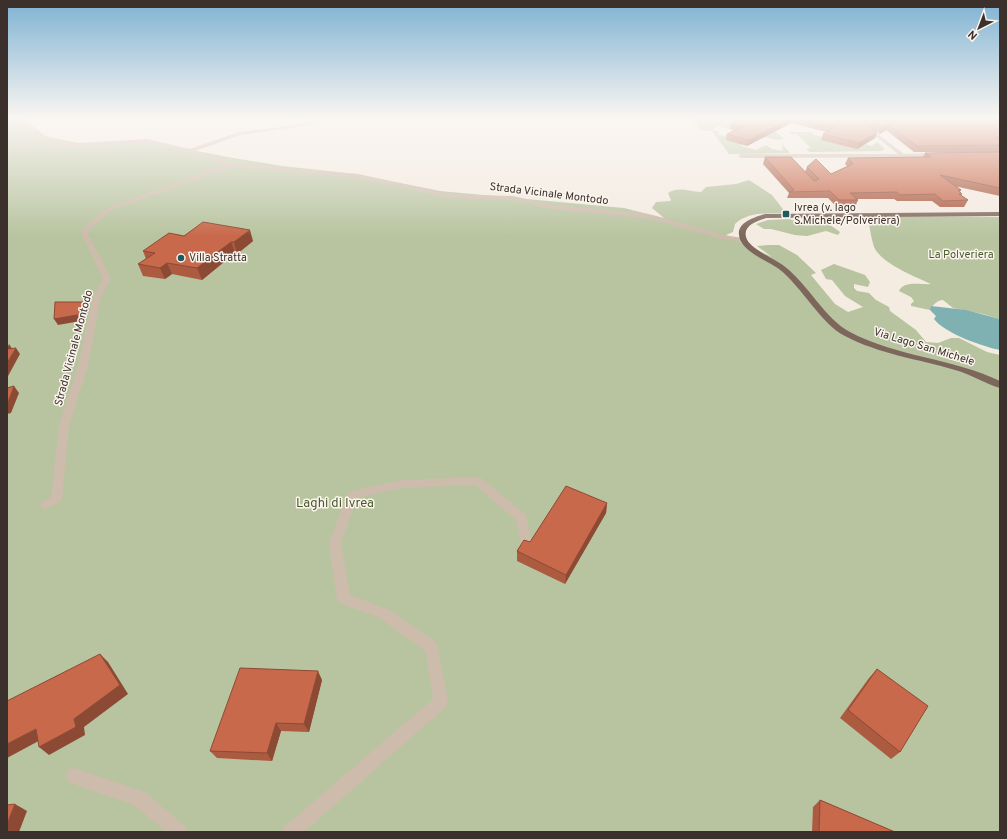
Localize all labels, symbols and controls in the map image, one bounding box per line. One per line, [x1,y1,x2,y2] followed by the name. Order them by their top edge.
[959,8,999,48] north arrow
[965,27,981,43] text: N
[489,180,609,208] street label: Strada Vicinale Montodo
[794,201,900,228] place label: Ivrea (v. lago S.Michele/Polveriera)
[781,209,791,219] marker: Ivrea (v. lago S.Michele/Polveriera)
[929,248,994,262] park label: La Polveriera
[189,251,247,265] place label: Villa Stratta
[176,253,186,263] marker: Villa Stratta
[52,288,96,408] street label: Strada Vicinale Montodo
[872,325,976,369] street label: Via Lago San Michele
[296,496,374,512] park label: Laghi di Ivrea

